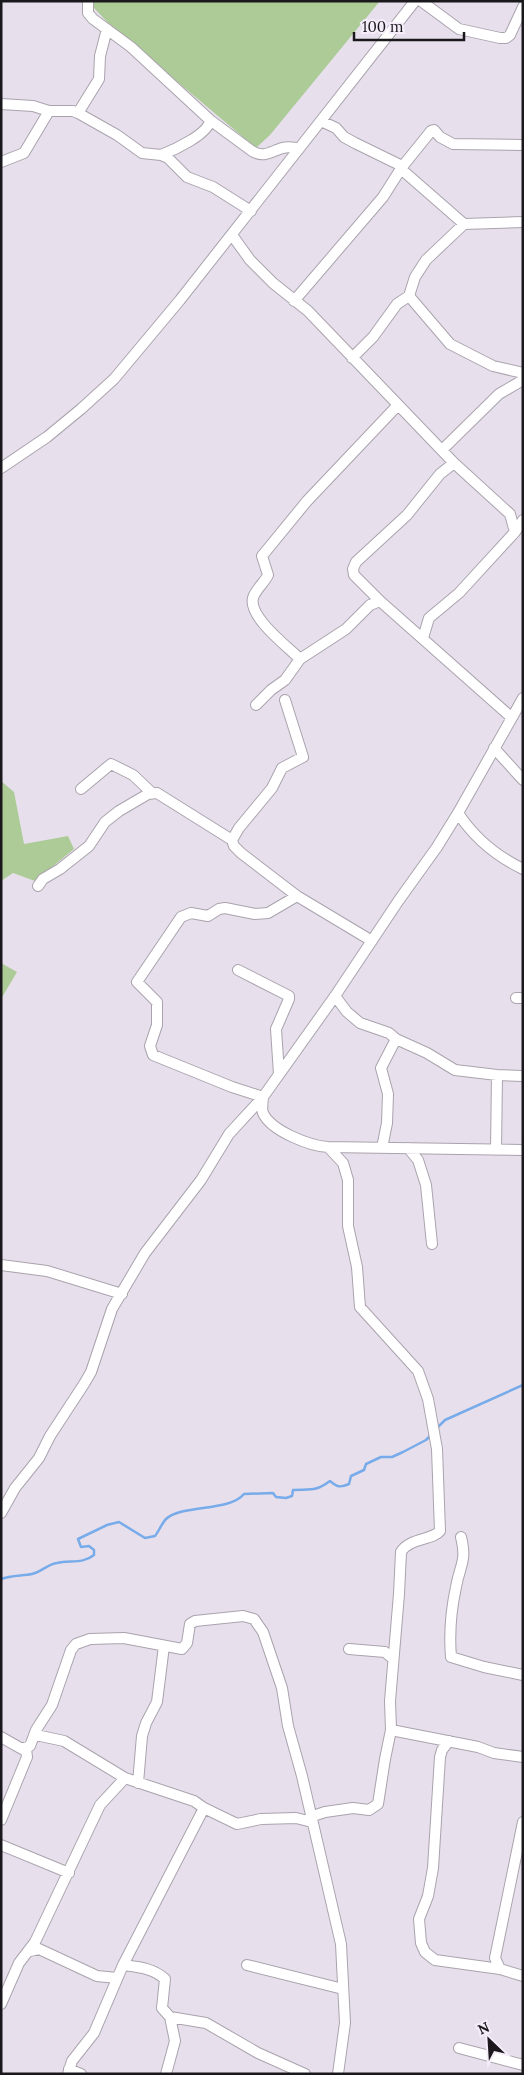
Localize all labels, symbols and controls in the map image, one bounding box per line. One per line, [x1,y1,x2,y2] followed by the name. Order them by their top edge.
[354,10,464,42] scale bar
[362,17,403,36] text: 100 m
[464,2015,514,2065] north arrow
[475,2018,492,2039] text: N

